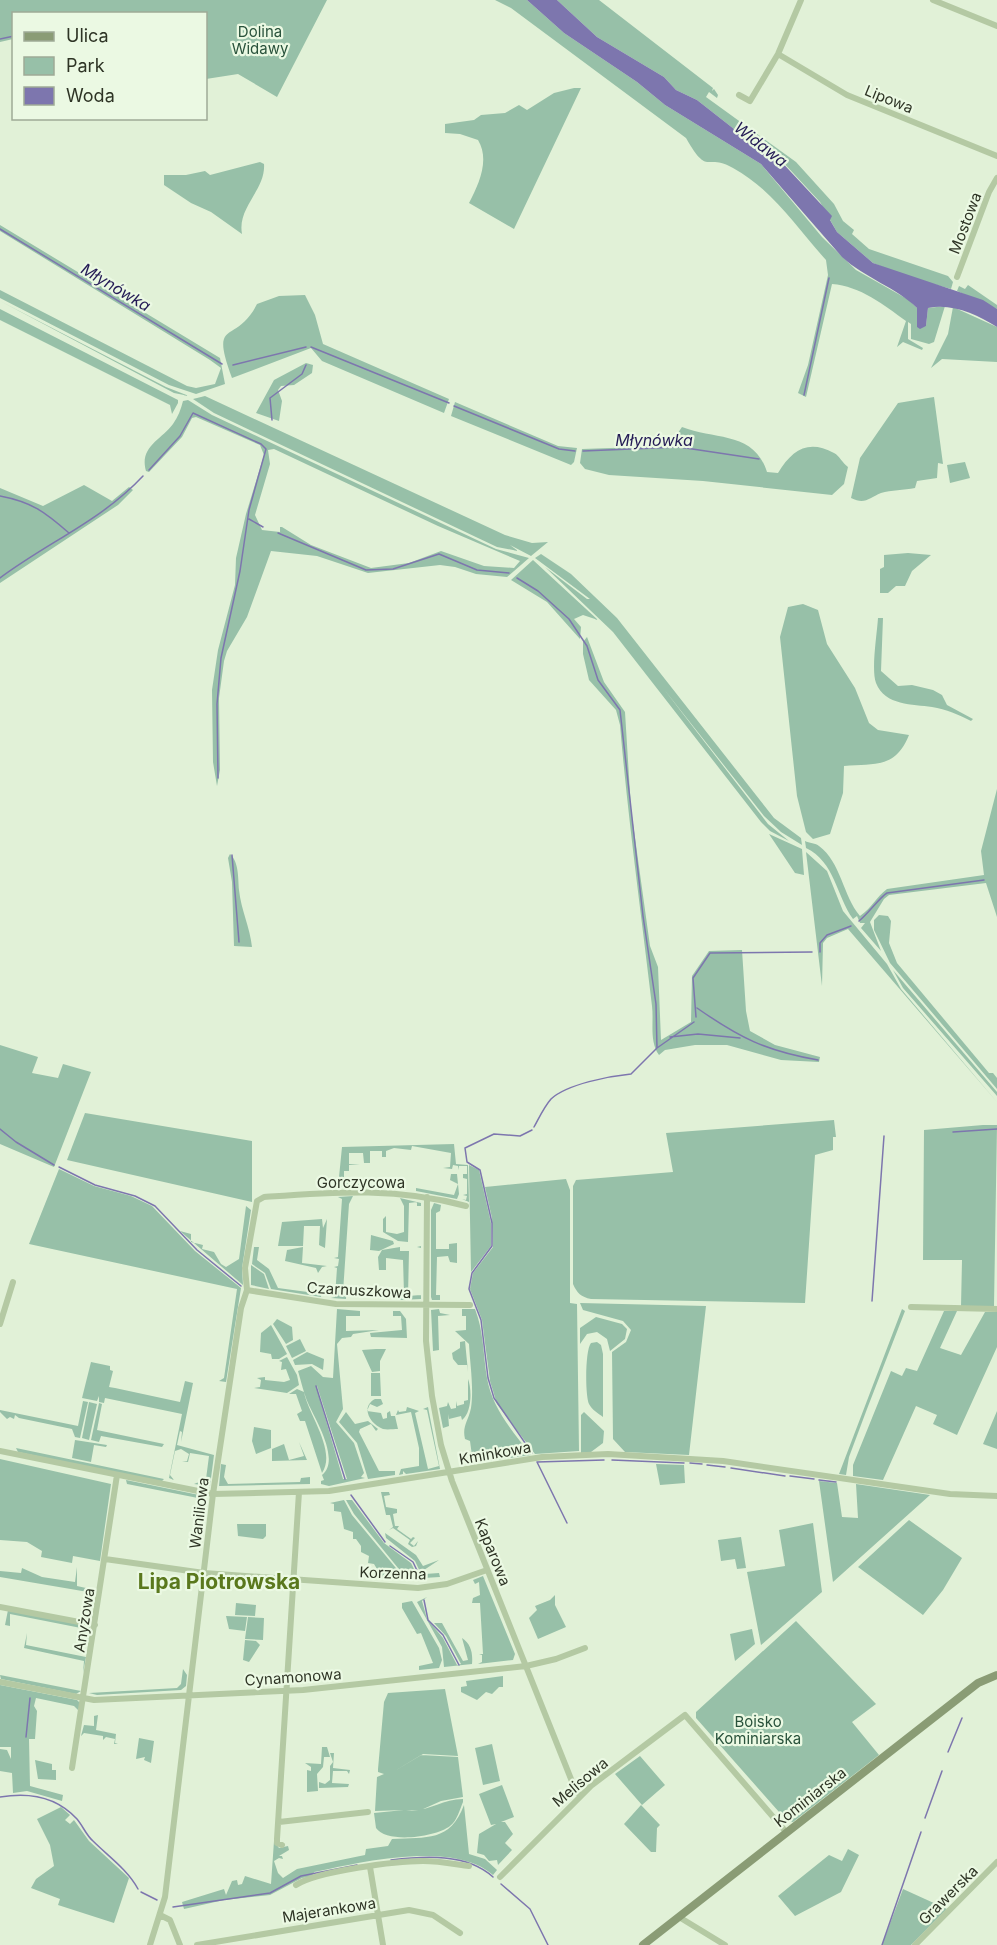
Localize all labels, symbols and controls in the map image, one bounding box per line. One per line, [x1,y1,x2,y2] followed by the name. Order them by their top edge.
[12,12,207,120] legend
[232,22,289,58] park label: Dolina Widawy
[66,25,109,46] text: Ulica
[66,55,105,76] text: Park
[862,81,916,117] street label: Lipowa
[66,85,115,106] text: Woda
[730,117,792,171] water label: Widawa
[945,189,985,257] street label: Mostowa
[78,258,155,316] water label: Młynówka
[615,430,693,450] water label: Młynówka
[317,1173,405,1192] street label: Gorczycowa
[306,1278,412,1302] street label: Czarnuszkowa
[457,1437,533,1469] street label: Kminkowa
[185,1476,213,1550] street label: Waniliowa
[471,1515,515,1589] street label: Kaparowa
[359,1562,427,1584] street label: Korzenna
[138,1569,300,1594] district label: Lipa Piotrowska
[70,1586,98,1654] street label: Anyżowa
[244,1664,342,1690] street label: Cynamonowa
[715,1712,801,1748] park label: Boisko Kominiarska
[548,1753,612,1811] street label: Melisowa
[770,1763,850,1831] street label: Kominiarska
[914,1861,982,1929] street label: Grawerska
[281,1893,377,1927] street label: Majerankowa

